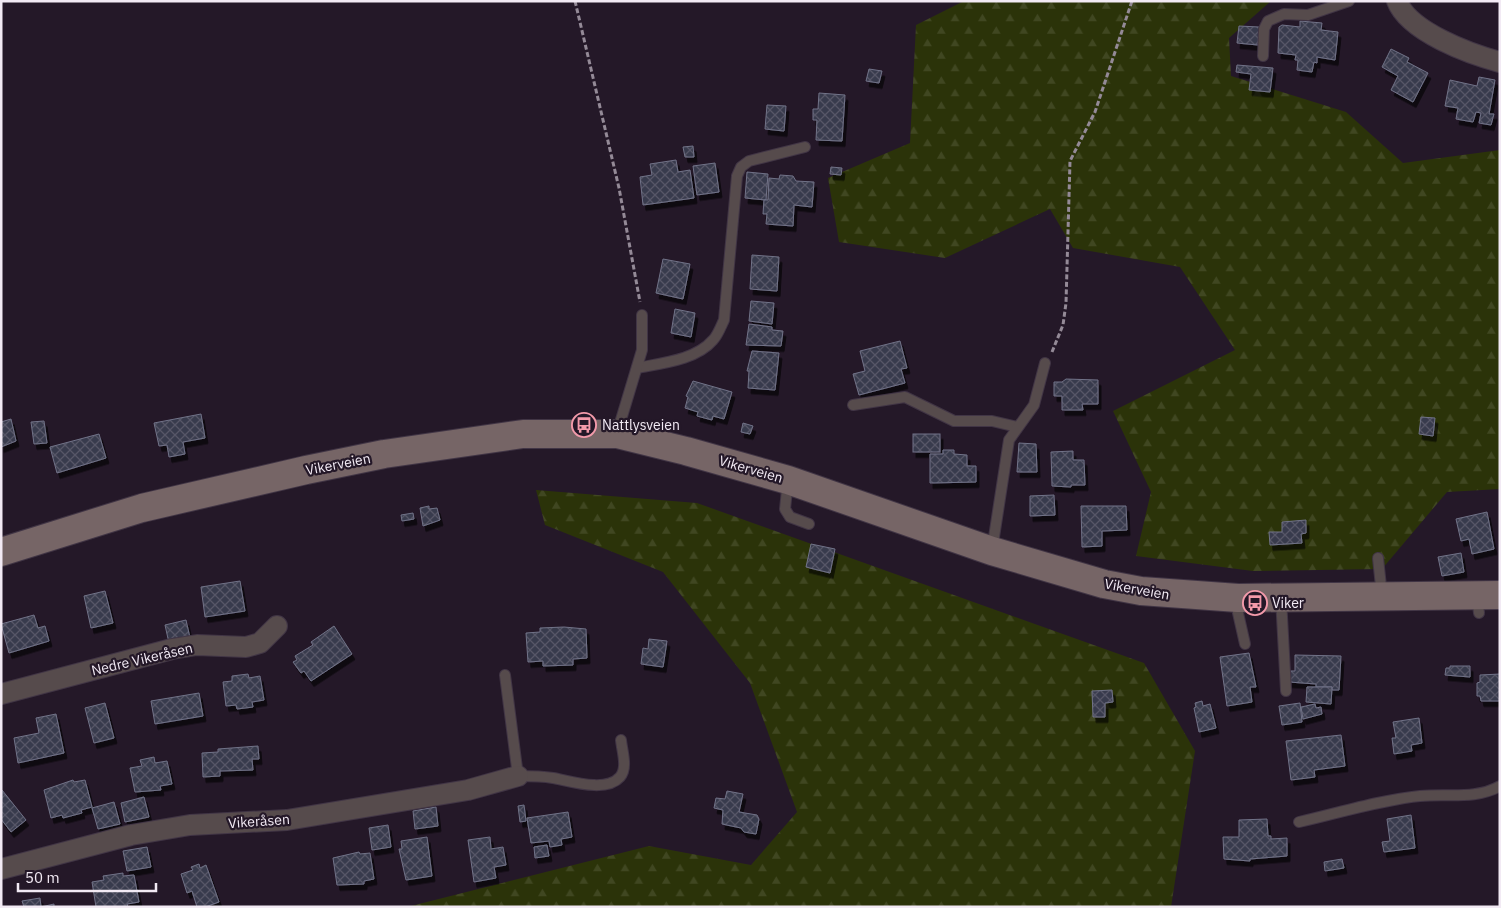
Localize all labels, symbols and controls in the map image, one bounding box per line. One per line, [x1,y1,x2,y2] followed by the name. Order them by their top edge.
[571,412,597,438] bus stop icon: Nattlysveien
[602,416,680,434] place label: Nattlysveien
[304,449,372,479] street label: Vikerveien
[717,451,785,487] street label: Vikerveien
[1103,574,1171,604] street label: Vikerveien
[1242,590,1268,616] bus stop icon: Viker
[1272,594,1304,612] place label: Viker
[89,639,195,679] street label: Nedre Vikeråsen
[228,810,290,832] street label: Vikeråsen
[18,860,155,892] scale bar
[25,868,60,887] text: 50 m

